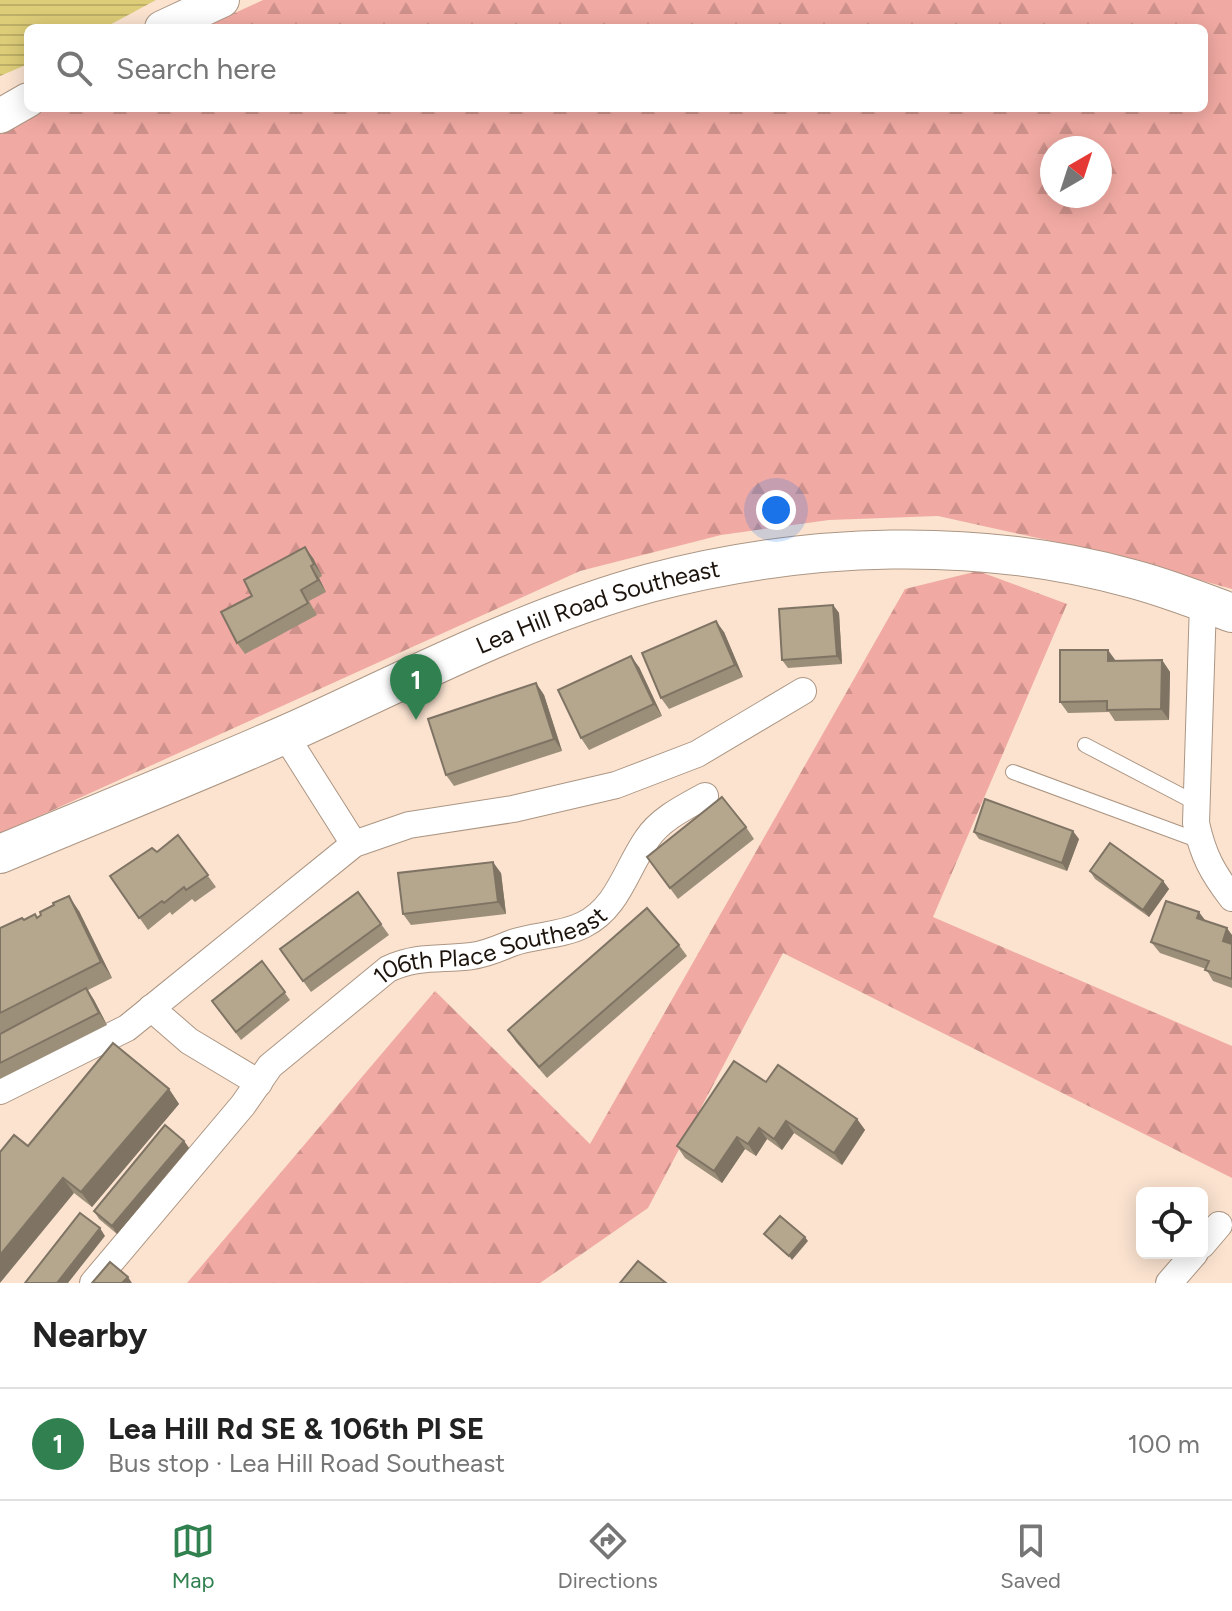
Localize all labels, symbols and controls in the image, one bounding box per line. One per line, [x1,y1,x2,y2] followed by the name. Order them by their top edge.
[24,24,1208,112] search box
[52,46,96,90] icon: search
[116,50,276,87] text: Search here
[1040,136,1112,208] north arrow
[756,490,796,530] your location
[471,553,722,660] street label: Lea Hill Road Southeast
[390,654,442,720] pin: 1
[367,900,612,990] street label: 106th Place Southeast
[1136,1187,1208,1259] map controls
[1136,1187,1208,1259] button: locate
[32,1315,147,1356] text: Nearby
[108,1410,484,1447] text: Lea Hill Rd SE & 106th Pl SE
[53,1428,63,1460] text: 1
[1127,1428,1200,1460] text: 100 m
[108,1447,505,1479] text: Bus stop · Lea Hill Road Southeast
[171,1519,215,1594] tab: Map
[558,1519,658,1594] tab: Directions
[1000,1519,1061,1594] tab: Saved

